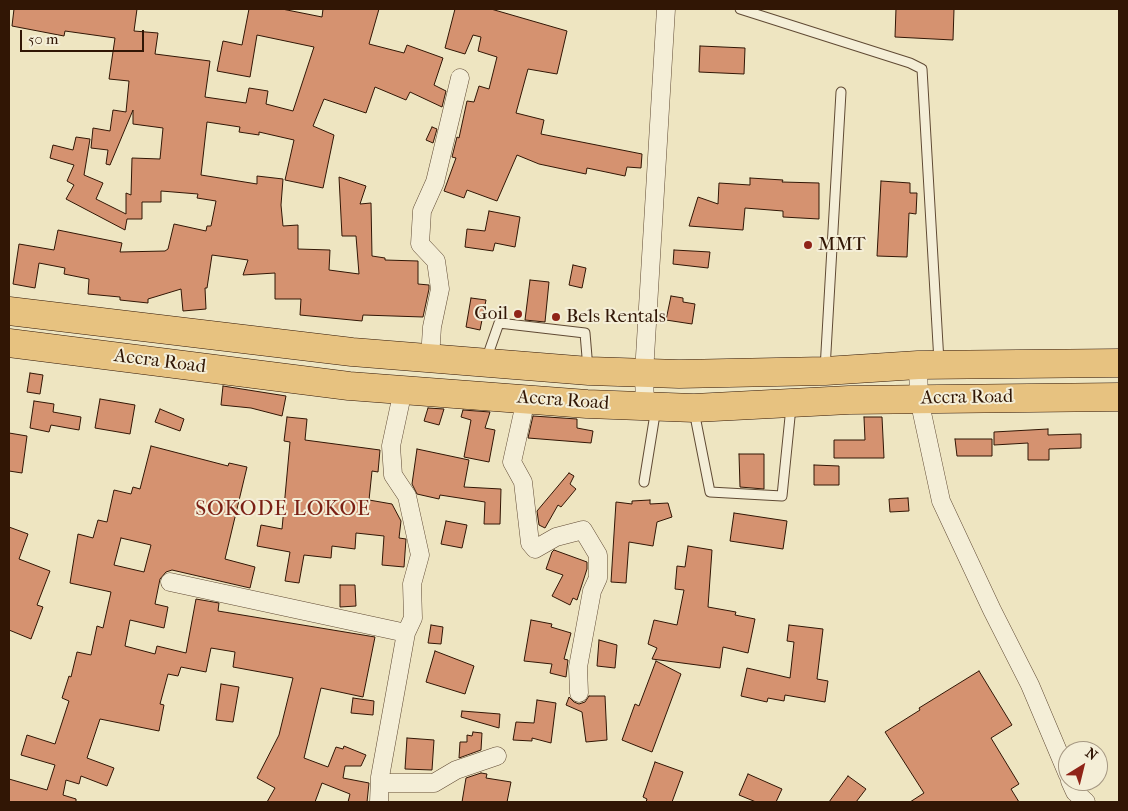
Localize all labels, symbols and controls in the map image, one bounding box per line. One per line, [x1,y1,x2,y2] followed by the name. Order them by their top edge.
[22,20,146,52] scale bar
[28,30,58,48] text: 50 m
[818,234,866,256] place label: MMT
[802,239,814,251] marker: MMT
[474,303,508,325] place label: Goil
[566,306,666,328] place label: Bels Rentals
[512,308,524,320] marker: Goil
[550,311,562,323] marker: Bels Rentals
[113,345,207,379] street label: Accra Road
[516,386,610,416] street label: Accra Road
[921,386,1013,410] street label: Accra Road
[194,497,372,523] district label: SOKODE LOKOE
[1058,741,1108,791] north arrow
[1082,744,1101,764] text: N

